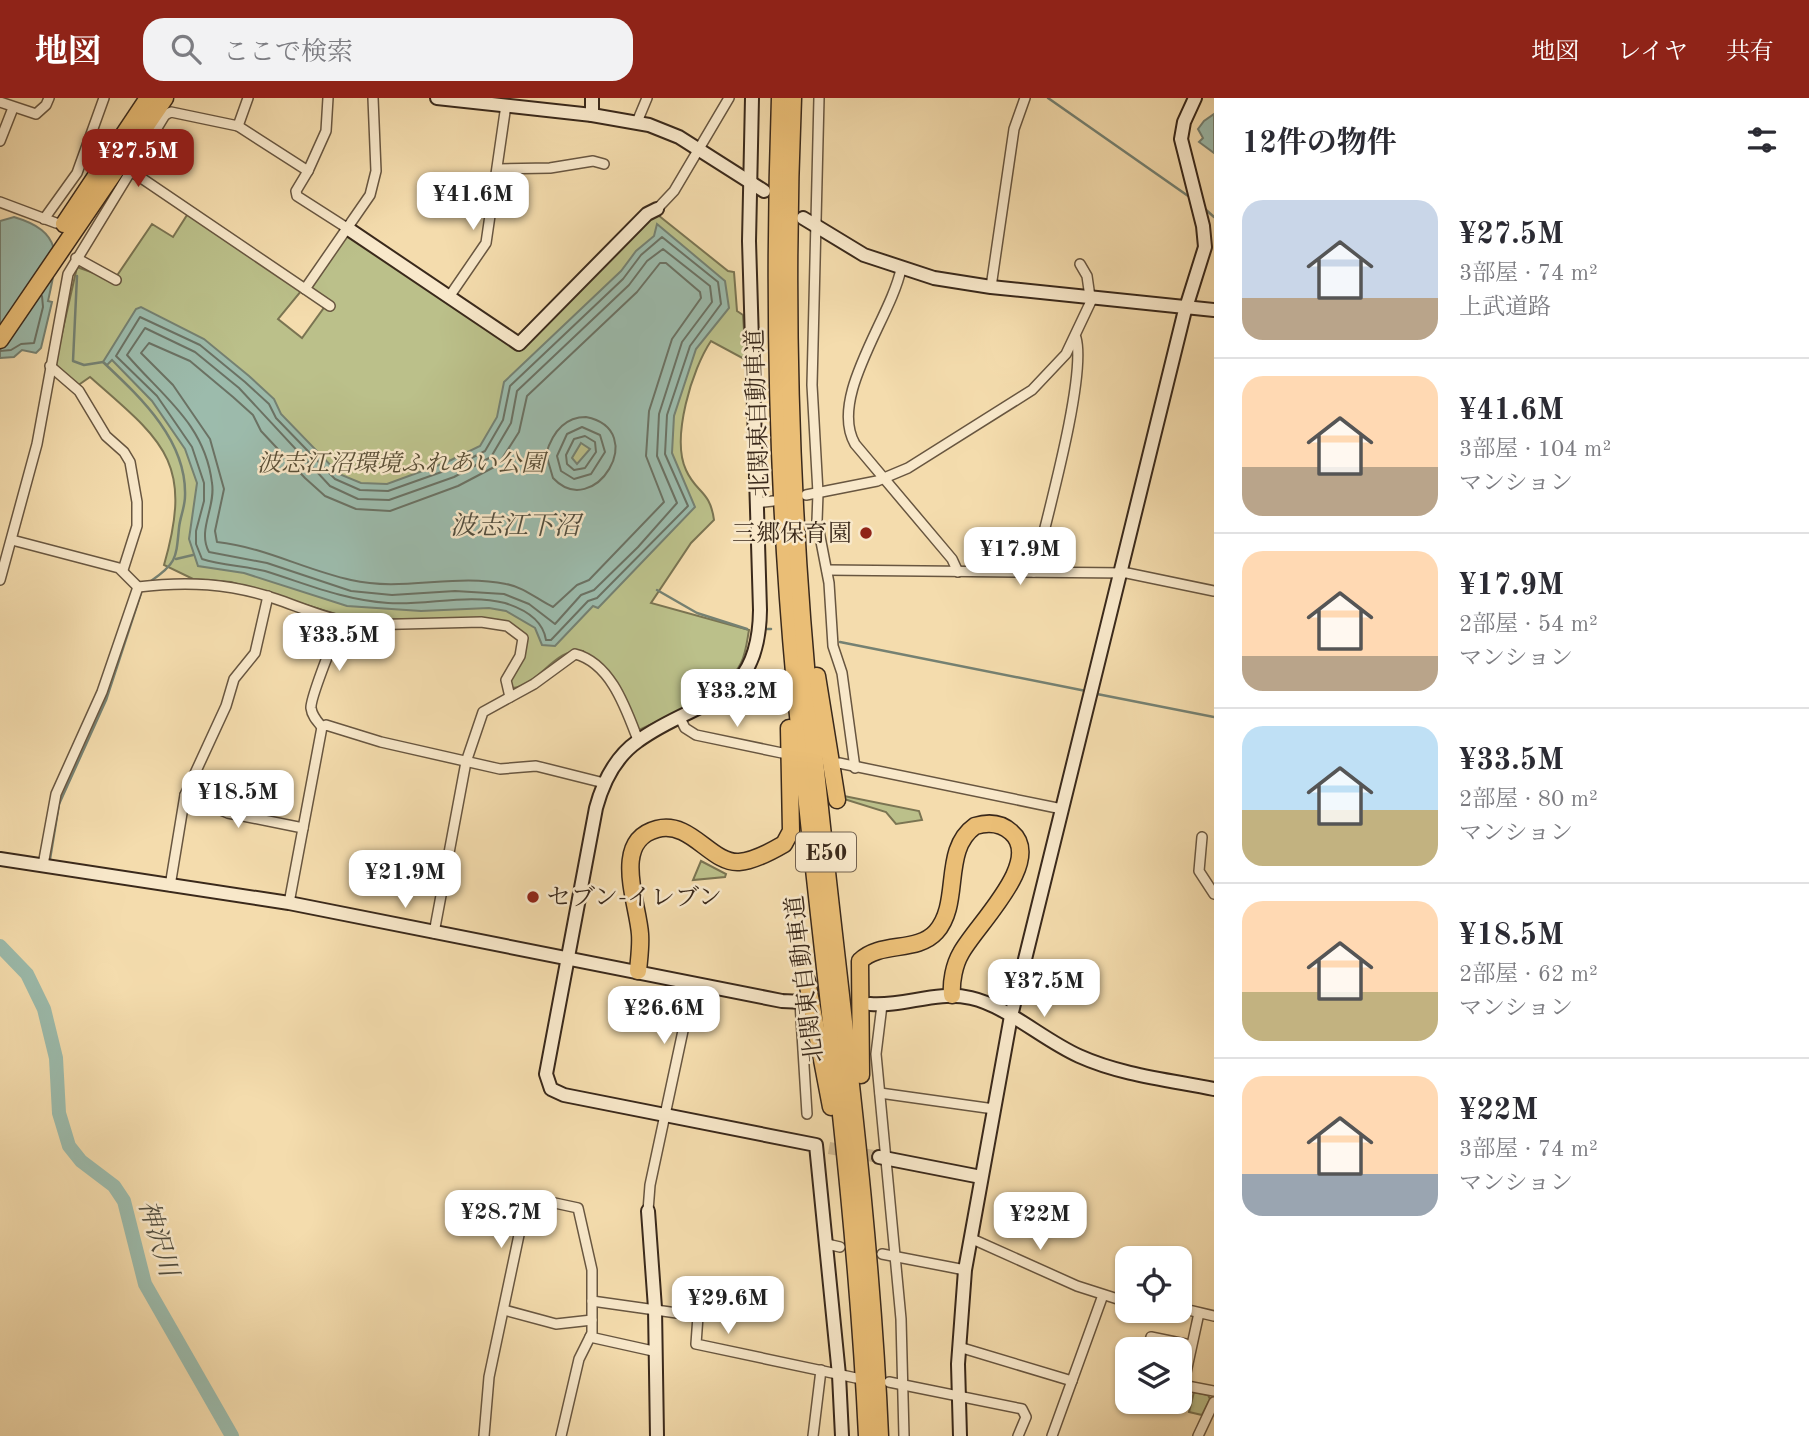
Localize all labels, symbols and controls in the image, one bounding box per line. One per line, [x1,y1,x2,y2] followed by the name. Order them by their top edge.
[143,18,633,81] search box
[167,30,205,68] icon: search
[35,37,101,70] text: 地図
[223,40,353,66] text: ここで検索
[1531,41,1579,65] text: 地図
[1617,41,1688,65] text: レイヤ
[1726,41,1774,65] text: 共有
[1743,121,1781,159] icon: filters
[1242,129,1397,159] text: 12件の物件
[81,130,195,189] pin: ¥27.5M
[98,140,178,163] text: ¥27.5M
[416,172,530,232] pin: ¥41.6M
[433,183,513,206] text: ¥41.6M
[1459,220,1564,250] text: ¥27.5M
[1298,228,1382,312] icon: home
[1459,262,1598,285] text: 3部屋 · 74 m²
[1459,296,1551,319] text: 上武道路
[741,329,774,497] street label: 北関東自動車道
[1459,396,1564,426] text: ¥41.6M
[1298,404,1382,488] icon: home
[1459,438,1611,461] text: 3部屋 · 104 m²
[257,450,549,477] park label: 波志江沼環境ふれあい公園
[1459,472,1573,495] text: マンション
[450,512,584,540] water label: 波志江下沼
[732,520,852,547] place label: 三郷保育園
[858,525,874,541] marker: 三郷保育園
[963,528,1077,587] pin: ¥17.9M
[980,538,1060,561] text: ¥17.9M
[1459,571,1564,601] text: ¥17.9M
[1298,579,1382,663] icon: home
[1459,613,1598,636] text: 2部屋 · 54 m²
[282,614,396,673] pin: ¥33.5M
[299,624,379,647] text: ¥33.5M
[1459,647,1573,670] text: マンション
[680,670,794,729] pin: ¥33.2M
[697,680,777,703] text: ¥33.2M
[1459,746,1564,776] text: ¥33.5M
[1298,754,1382,838] icon: home
[181,770,295,830] pin: ¥18.5M
[198,781,278,804] text: ¥18.5M
[1459,788,1598,811] text: 2部屋 · 80 m²
[1459,822,1573,845] text: マンション
[796,832,856,872] road number: E50
[348,850,462,910] pin: ¥21.9M
[365,861,445,884] text: ¥21.9M
[547,885,722,911] place label: セブン-イレブン
[525,889,541,905] marker: セブン-イレブン
[781,894,828,1064] street label: 北関東自動車道
[1459,921,1564,951] text: ¥18.5M
[1298,929,1382,1013] icon: home
[987,960,1101,1019] pin: ¥37.5M
[1459,963,1598,986] text: 2部屋 · 62 m²
[1004,970,1084,993] text: ¥37.5M
[607,986,721,1046] pin: ¥26.6M
[624,997,704,1020] text: ¥26.6M
[1459,997,1573,1020] text: マンション
[1459,1096,1538,1126] text: ¥22M
[1298,1104,1382,1188] icon: home
[1459,1138,1598,1161] text: 3部屋 · 74 m²
[1459,1172,1573,1195] text: マンション
[444,1190,558,1250] pin: ¥28.7M
[999,1192,1081,1252] pin: ¥22M
[133,1197,184,1283] water label: 神沢川
[461,1201,541,1224] text: ¥28.7M
[1010,1203,1070,1226] text: ¥22M
[1115,1246,1192,1414] map controls
[1115,1246,1192,1323] button: locate
[671,1276,785,1336] pin: ¥29.6M
[688,1287,768,1310] text: ¥29.6M
[1115,1337,1192,1414] button: layers

